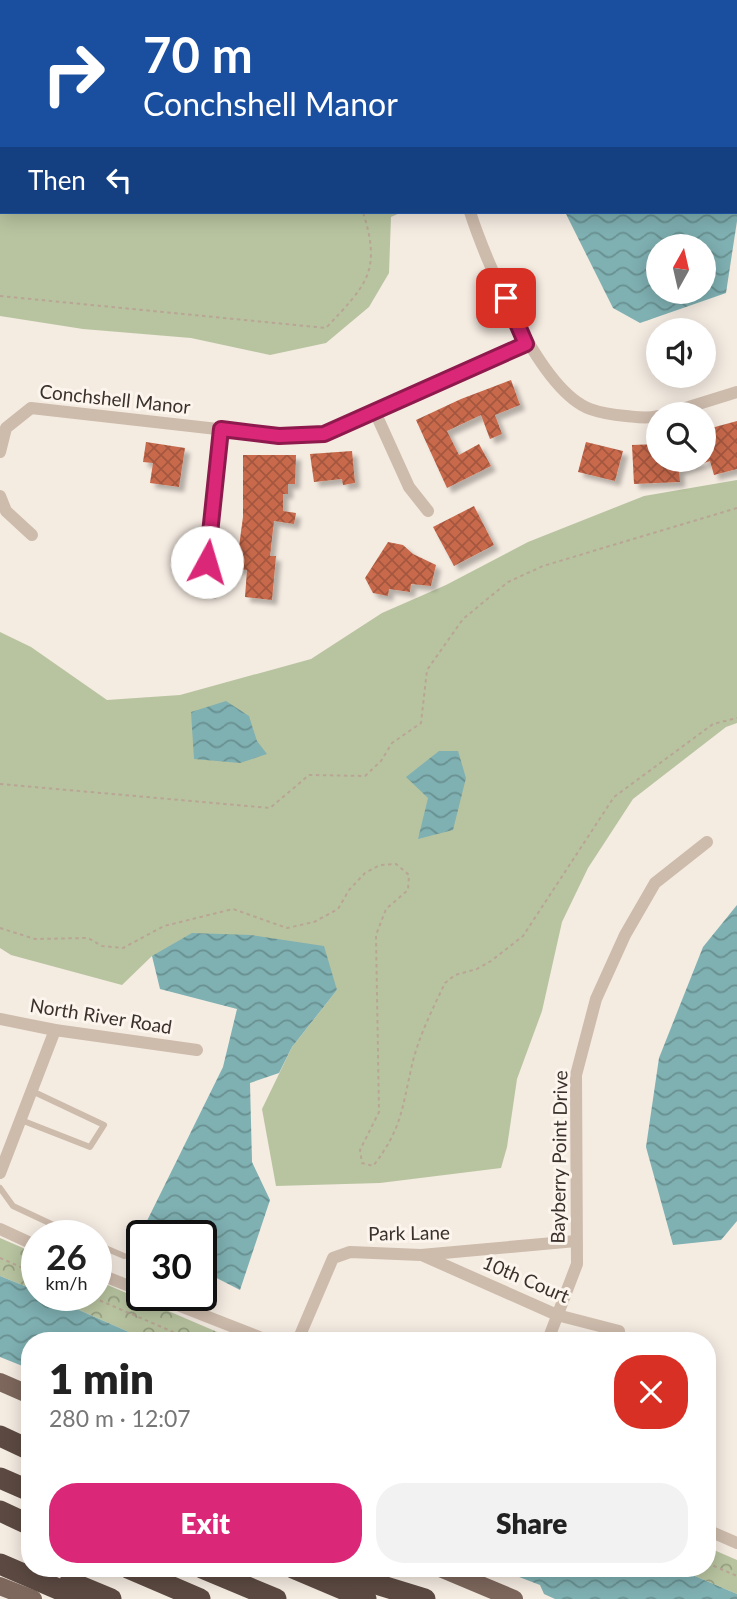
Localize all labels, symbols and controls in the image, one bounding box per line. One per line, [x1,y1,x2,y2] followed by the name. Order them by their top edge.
[143,25,253,83] text: 70 m
[28,28,119,119] icon: right
[143,84,398,123] text: Conchshell Manor
[100,161,138,199] icon: left
[28,164,86,196] text: Then
[646,234,716,304] north arrow
[646,234,716,472] map controls
[476,268,536,328] pin
[487,279,525,317] icon: arrive
[646,318,716,388] button: sound
[39,379,192,418] street label: Conchshell Manor
[646,402,716,472] button: search
[170,525,244,599] position arrow
[28,993,174,1038] street label: North River Road
[545,1070,572,1244] street label: Bayberry Point Drive
[126,1220,217,1311] speed limit sign: 30
[368,1220,450,1245] street label: Park Lane
[46,1235,87,1277] text: 26
[479,1250,573,1307] street label: 10th Court
[45,1272,88,1294] text: km/h
[49,1353,154,1403] text: 1 min
[614,1355,688,1429] button: close
[49,1404,191,1432] text: 280 m · 12:07
[49,1483,362,1563] button: Exit
[376,1483,688,1563] button: Share

